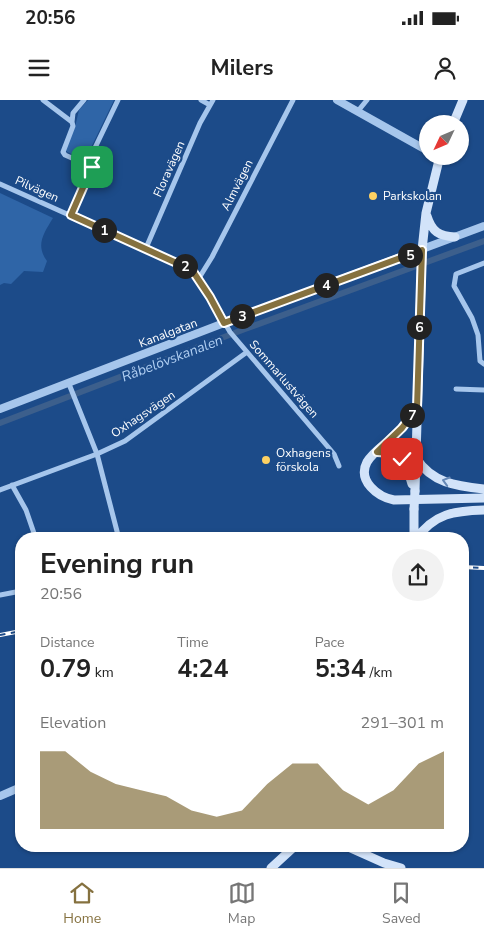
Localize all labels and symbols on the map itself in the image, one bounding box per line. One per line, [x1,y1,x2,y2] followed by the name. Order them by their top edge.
[419,115,469,165] north arrow
[150,138,188,200] street label: Floravägen
[71,146,113,188] pin
[217,157,257,213] street label: Almvägen
[13,172,61,206] street label: Pilvägen
[383,188,442,204] place label: Parkskolan
[367,190,379,202] marker: Parkskolan
[92,218,116,242] pin: 1
[398,242,422,268] pin: 5
[172,254,198,278] pin: 2
[314,272,338,298] pin: 4
[230,304,254,328] pin: 3
[406,314,432,340] pin: 6
[137,315,199,351] street label: Kanalgatan
[119,330,226,387] water label: Råbelövskanalen
[246,337,322,421] street label: Sommarlustvägen
[108,387,178,441] street label: Oxhagsvägen
[400,402,424,428] pin: 7
[381,438,423,480] pin
[276,445,331,475] place label: Oxhagens förskola
[260,454,272,466] marker: Oxhagens förskola
[441,476,450,487] one-way arrow

